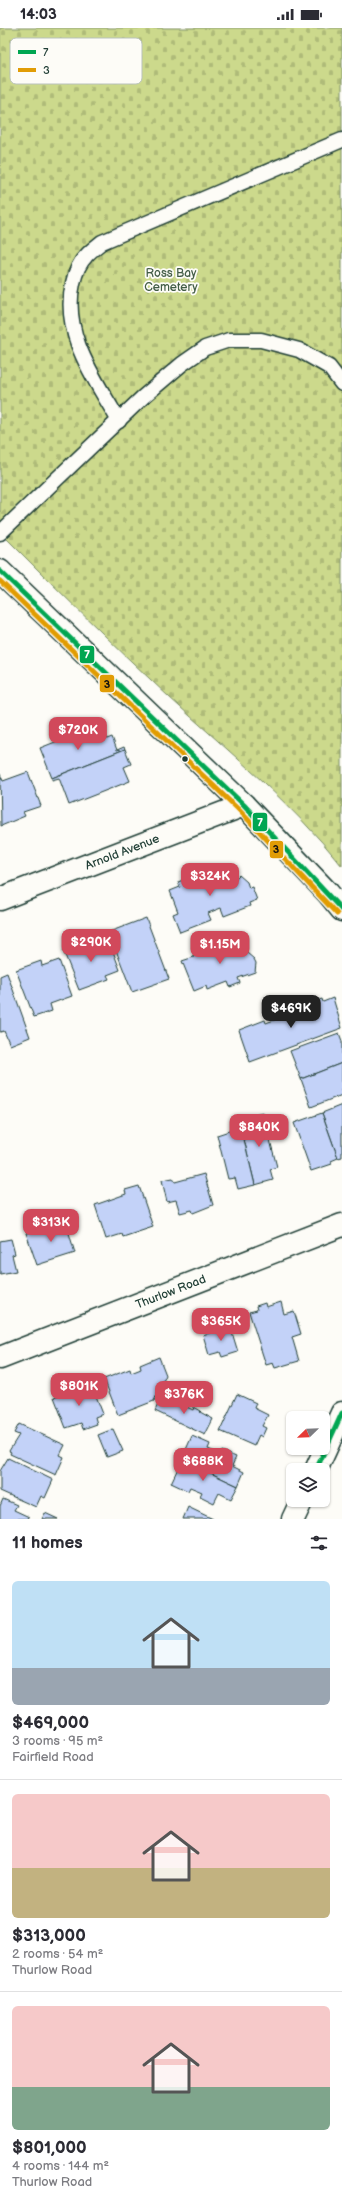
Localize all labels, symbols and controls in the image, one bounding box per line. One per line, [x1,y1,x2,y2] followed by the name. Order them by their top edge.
[20,5,57,24] text: 14:03
[10,38,142,84] legend
[43,46,49,59] text: 7
[43,64,50,77] text: 3
[144,266,198,295] park label: Ross Bay Cemetery
[79,645,95,664] line badge: 7
[84,648,90,661] text: 7
[99,674,115,693] line badge: 3
[104,678,111,691] text: 3
[50,717,106,751] pin: $720K
[58,722,98,738] text: $720K
[180,754,190,764] unlabelled marker
[252,812,268,832] line badge: 7
[257,816,263,829] text: 7
[83,831,161,873] street label: Arnold Avenue
[269,840,284,859] line badge: 3
[273,843,280,856] text: 3
[182,863,238,897] pin: $324K
[190,868,230,884] text: $324K
[63,929,119,963] pin: $290K
[187,931,253,965] pin: $1.15M
[71,934,111,950] text: $290K
[199,936,241,952] text: $1.15M
[263,995,319,1029] pin: $469K
[271,1000,311,1016] text: $469K
[231,1114,287,1148] pin: $840K
[239,1119,279,1135] text: $840K
[23,1209,79,1243] pin: $313K
[32,1214,70,1230] text: $313K
[133,1271,208,1312] street label: Thurlow Road
[193,1308,249,1342] pin: $365K
[201,1313,241,1329] text: $365K
[51,1373,107,1407] pin: $801K
[60,1378,98,1394] text: $801K
[156,1381,212,1415] pin: $376K
[164,1386,204,1402] text: $376K
[286,1411,330,1455] north arrow
[286,1411,330,1507] map controls
[175,1448,231,1482] pin: $688K
[183,1453,223,1469] text: $688K
[286,1463,330,1507] button: layers
[308,1532,330,1554] icon: filters
[12,1533,83,1553] text: 11 homes
[135,1607,207,1679] icon: home
[12,1713,89,1733] text: $469,000
[12,1733,103,1749] text: 3 rooms · 95 m²
[12,1749,94,1765] text: Fairfield Road
[135,1820,207,1892] icon: home
[12,1926,86,1946] text: $313,000
[12,1946,103,1962] text: 2 rooms · 54 m²
[12,1962,92,1978] text: Thurlow Road
[135,2032,207,2104] icon: home
[12,2138,87,2158] text: $801,000
[12,2158,109,2174] text: 4 rooms · 144 m²
[12,2174,92,2190] text: Thurlow Road

